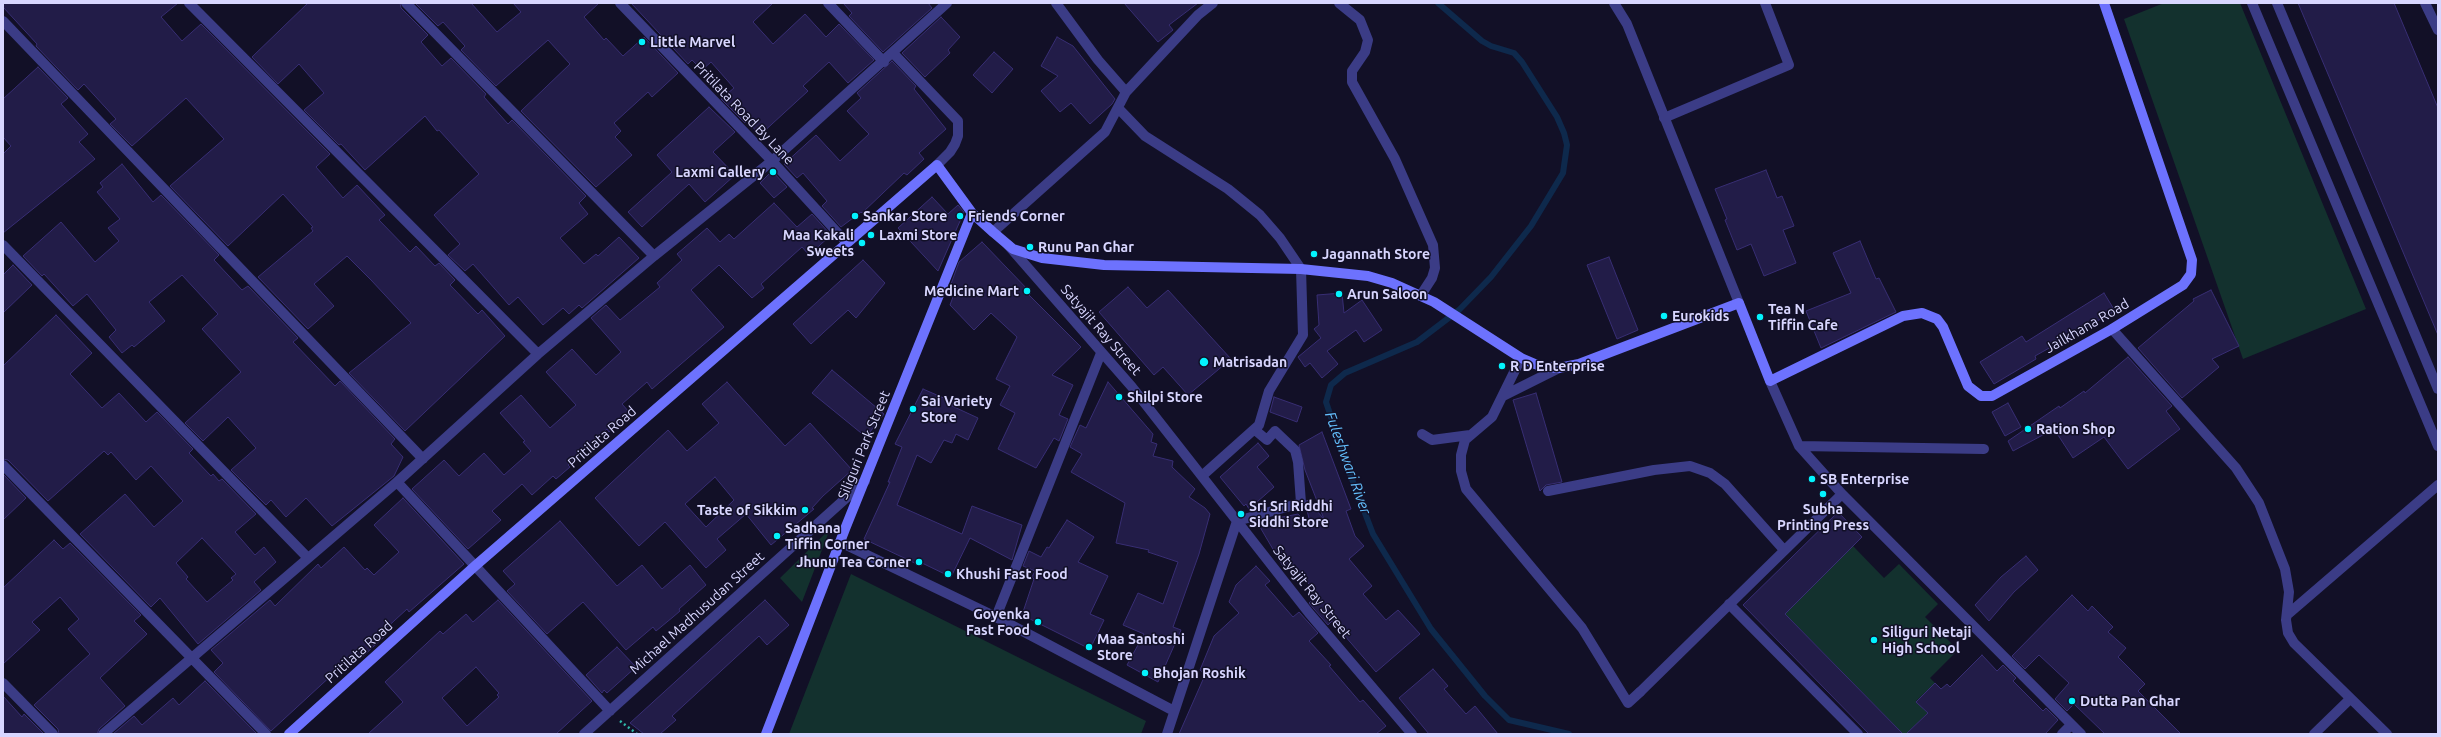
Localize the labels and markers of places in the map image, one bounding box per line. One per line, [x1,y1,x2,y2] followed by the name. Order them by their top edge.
[650,34,735,50] place label: Little Marvel
[637,37,647,47] marker: Little Marvel
[675,164,765,180] place label: Laxmi Gallery
[768,167,778,177] marker: Laxmi Gallery
[863,208,947,224] place label: Sankar Store
[968,208,1065,224] place label: Friends Corner
[850,211,860,221] marker: Sankar Store
[955,211,965,221] marker: Friends Corner
[783,227,854,260] place label: Maa Kakali Sweets
[879,227,957,243] place label: Laxmi Store
[866,230,876,240] marker: Laxmi Store
[857,238,867,248] marker: Maa Kakali Sweets
[1038,239,1134,255] place label: Runu Pan Ghar
[1025,242,1035,252] marker: Runu Pan Ghar
[1322,246,1430,262] place label: Jagannath Store
[1309,249,1319,259] marker: Jagannath Store
[924,283,1019,299] place label: Medicine Mart
[1022,286,1032,296] marker: Medicine Mart
[1347,286,1427,302] place label: Arun Saloon
[1334,289,1344,299] marker: Arun Saloon
[1768,301,1838,334] place label: Tea N Tiffin Cafe
[1672,308,1729,324] place label: Eurokids
[1659,311,1669,321] marker: Eurokids
[1755,312,1765,322] marker: Tea N Tiffin Cafe
[1213,354,1287,370] place label: Matrisadan
[1198,356,1210,368] marker: Matrisadan
[1510,358,1605,374] place label: R D Enterprise
[1497,361,1507,371] marker: R D Enterprise
[1127,389,1203,405] place label: Shilpi Store
[1114,392,1124,402] marker: Shilpi Store
[921,393,992,426] place label: Sai Variety Store
[908,404,918,414] marker: Sai Variety Store
[2036,421,2115,437] place label: Ration Shop
[2023,424,2033,434] marker: Ration Shop
[1820,471,1909,487] place label: SB Enterprise
[1807,474,1817,484] marker: SB Enterprise
[1818,489,1828,499] marker: Subha Printing Press
[1249,498,1333,530] place label: Sri Sri Riddhi Siddhi Store
[1777,501,1869,534] place label: Subha Printing Press
[697,502,797,518] place label: Taste of Sikkim
[800,505,810,515] marker: Taste of Sikkim
[1236,509,1246,519] marker: Sri Sri Riddhi Siddhi Store
[785,520,870,552] place label: Sadhana Tiffin Corner
[772,531,782,541] marker: Sadhana Tiffin Corner
[796,554,911,570] place label: Jhunu Tea Corner
[914,557,924,567] marker: Jhunu Tea Corner
[956,566,1068,582] place label: Khushi Fast Food
[943,569,953,579] marker: Khushi Fast Food
[966,606,1030,638] place label: Goyenka Fast Food
[1033,617,1043,627] marker: Goyenka Fast Food
[1882,624,1971,656] place label: Siliguri Netaji High School
[1097,631,1185,664] place label: Maa Santoshi Store
[1869,635,1879,645] marker: Siliguri Netaji High School
[1084,642,1094,652] marker: Maa Santoshi Store
[1153,665,1246,681] place label: Bhojan Roshik
[1140,668,1150,678] marker: Bhojan Roshik
[2080,693,2180,709] place label: Dutta Pan Ghar
[2067,696,2077,706] marker: Dutta Pan Ghar

